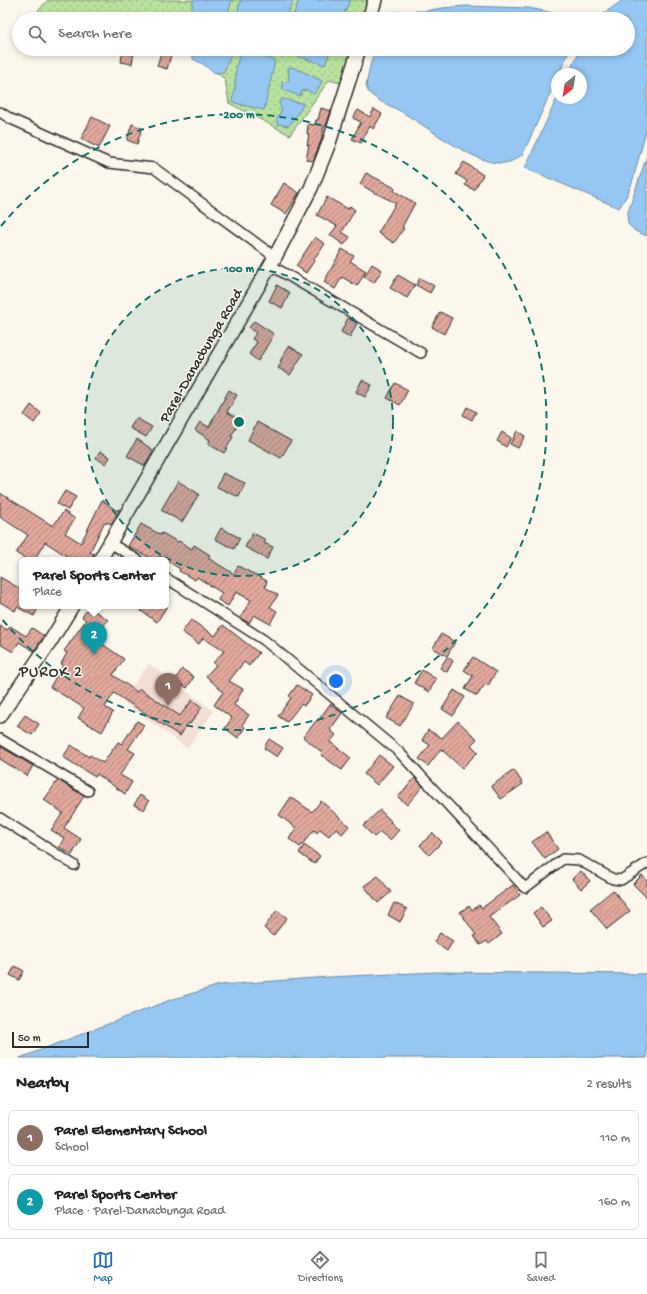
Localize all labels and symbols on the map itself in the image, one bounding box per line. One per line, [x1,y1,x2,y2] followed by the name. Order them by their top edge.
[551,68,587,104] north arrow
[224,109,255,123] text: 200 m
[223,263,254,277] text: 100 m
[156,285,248,427] street label: Parel-Danacbunga Road
[232,415,246,429] centre of rings
[81,622,107,655] pin: 2
[18,664,83,683] district label: PUROK 2
[326,671,346,691] your location
[155,673,181,706] pin: 1
[12,1030,89,1049] scale bar

